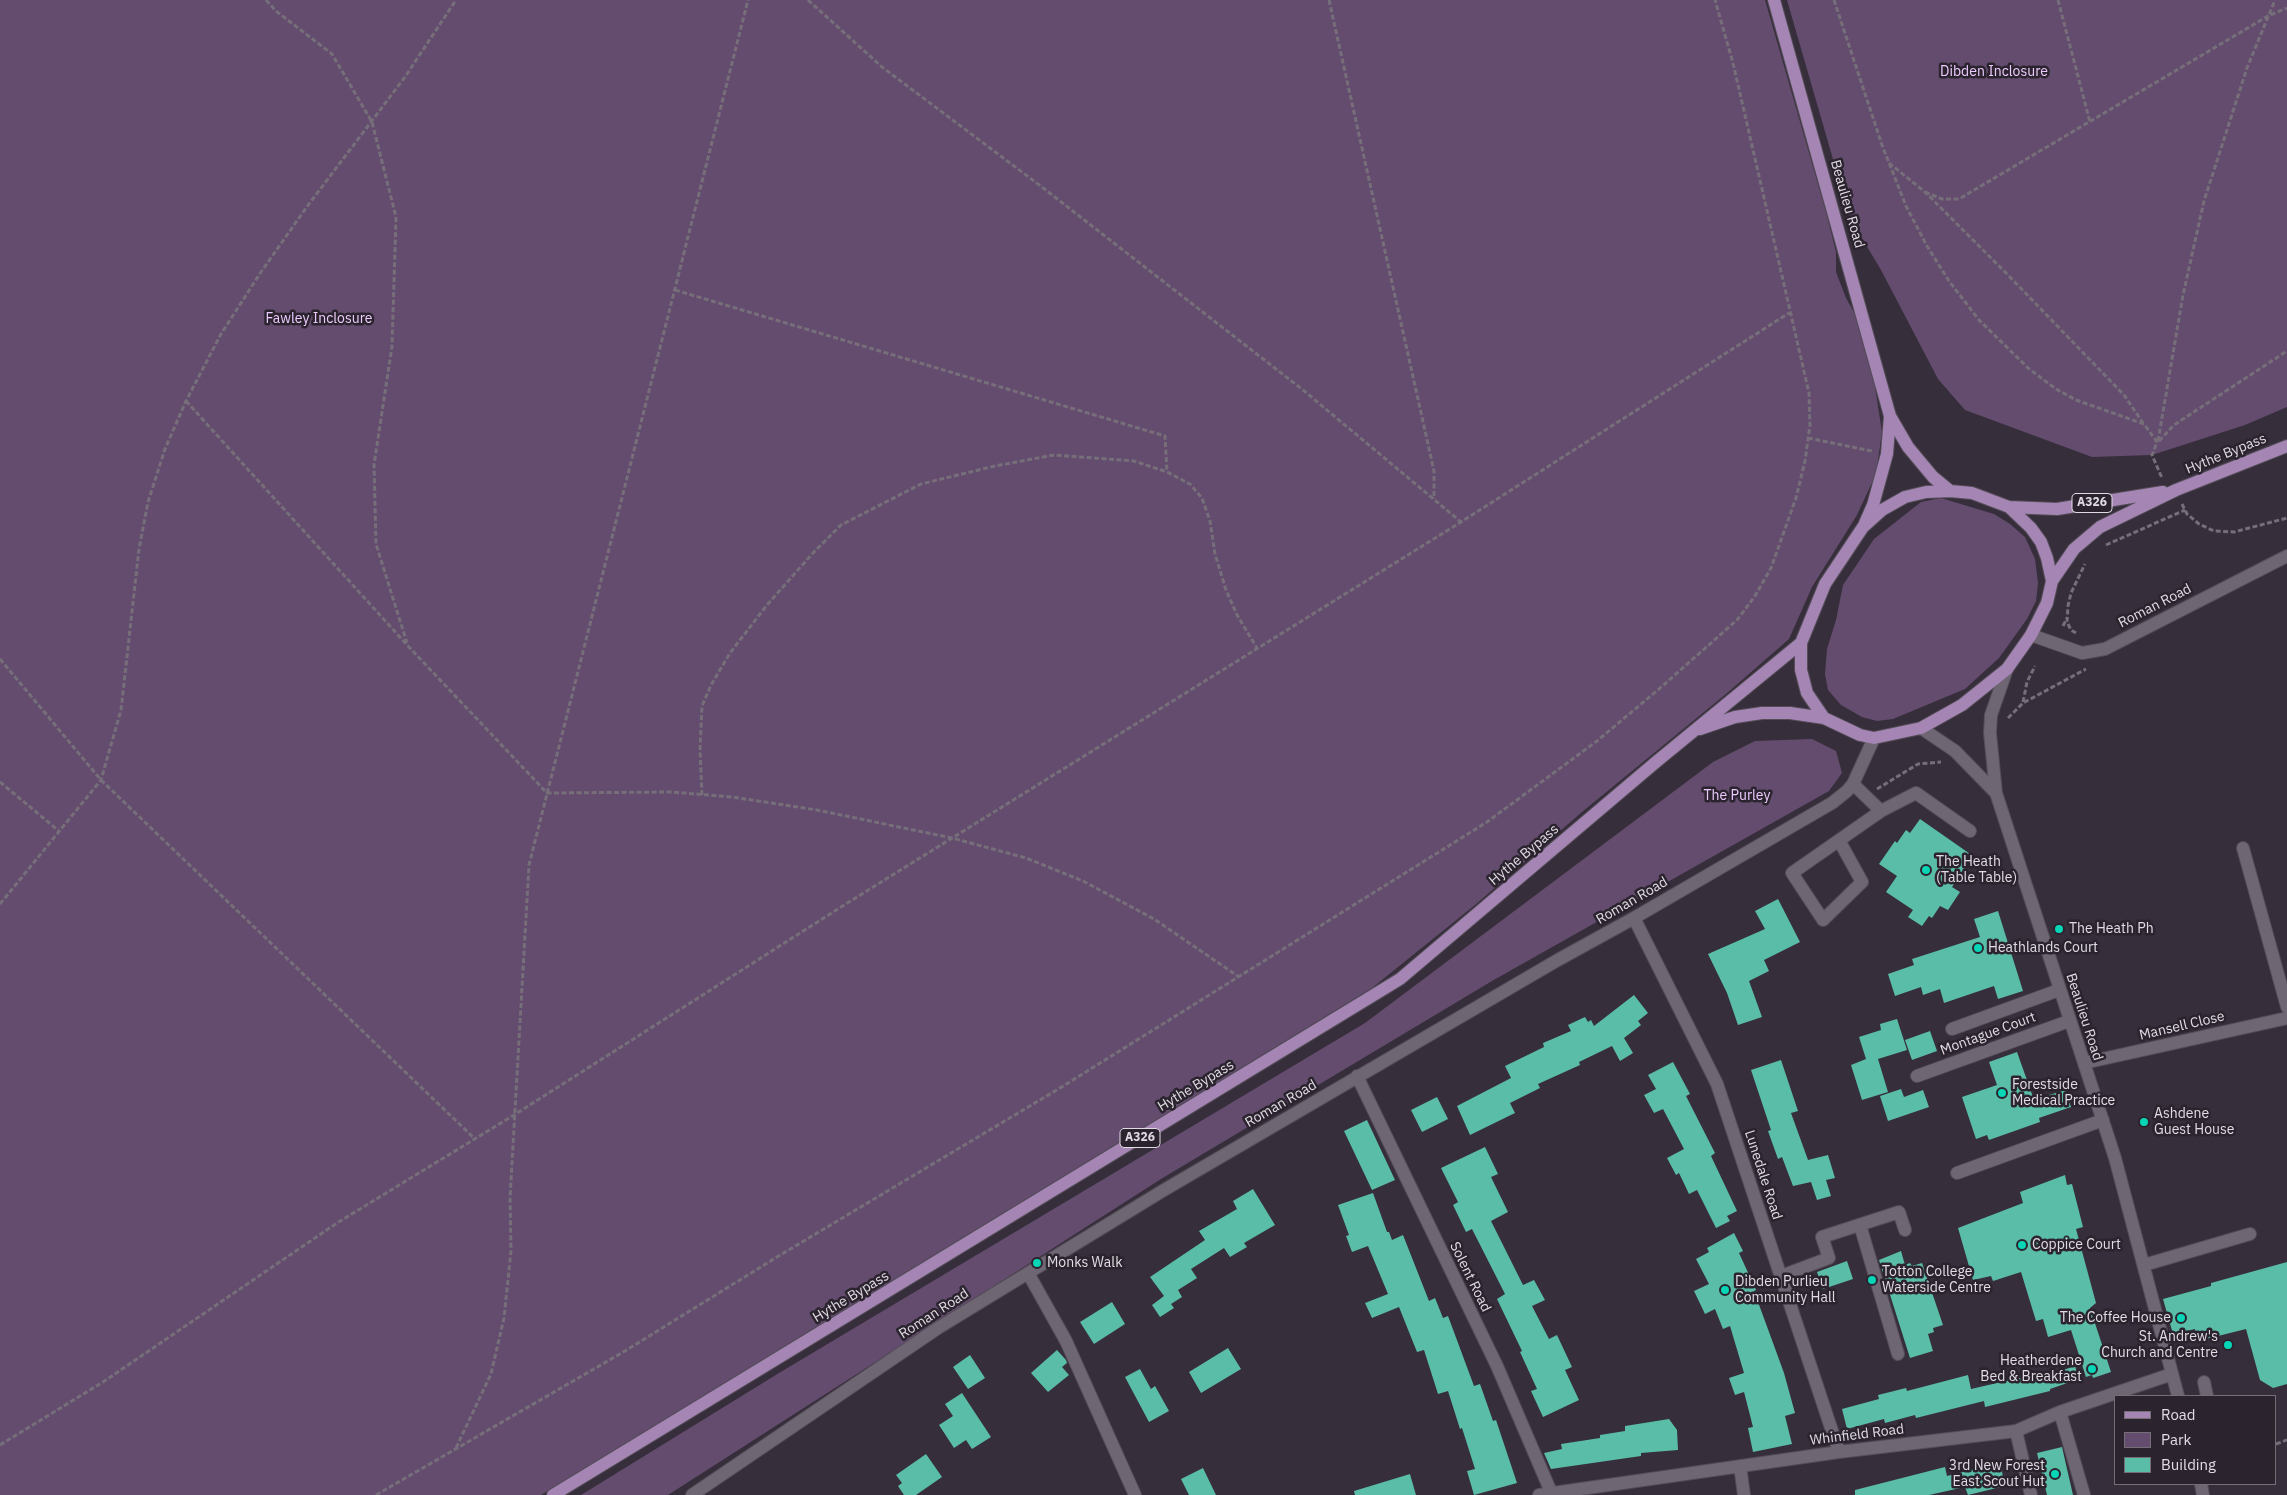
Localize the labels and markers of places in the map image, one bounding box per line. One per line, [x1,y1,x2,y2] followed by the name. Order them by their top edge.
[1936,854,2017,886] place label: The Heath (Table Table)
[1920,864,1932,876] marker: The Heath (Table Table)
[2069,921,2154,937] place label: The Heath Ph
[2053,923,2065,935] marker: The Heath Ph
[1988,940,2098,956] place label: Heathlands Court
[1972,942,1984,954] marker: Heathlands Court
[2012,1077,2115,1110] place label: Forestside Medical Practice
[1996,1087,2008,1099] marker: Forestside Medical Practice
[2154,1106,2234,1138] place label: Ashdene Guest House
[2138,1116,2150,1128] marker: Ashdene Guest House
[2032,1237,2121,1253] place label: Coppice Court
[2016,1239,2028,1251] marker: Coppice Court
[1047,1255,1123,1271] place label: Monks Walk
[1031,1257,1043,1269] marker: Monks Walk
[1882,1264,1991,1296] place label: Totton College Waterside Centre
[1735,1274,1836,1306] place label: Dibden Purlieu Community Hall
[1866,1274,1878,1286] marker: Totton College Waterside Centre
[1719,1284,1731,1296] marker: Dibden Purlieu Community Hall
[2060,1310,2171,1326] place label: The Coffee House
[2175,1312,2187,1324] marker: The Coffee House
[2101,1329,2218,1361] place label: St. Andrew's Church and Centre
[2222,1339,2234,1351] marker: St. Andrew's Church and Centre
[1980,1353,2082,1385] place label: Heatherdene Bed & Breakfast
[2086,1363,2098,1375] marker: Heatherdene Bed & Breakfast
[1949,1458,2045,1490] place label: 3rd New Forest East Scout Hut
[2049,1468,2061,1480] marker: 3rd New Forest East Scout Hut

